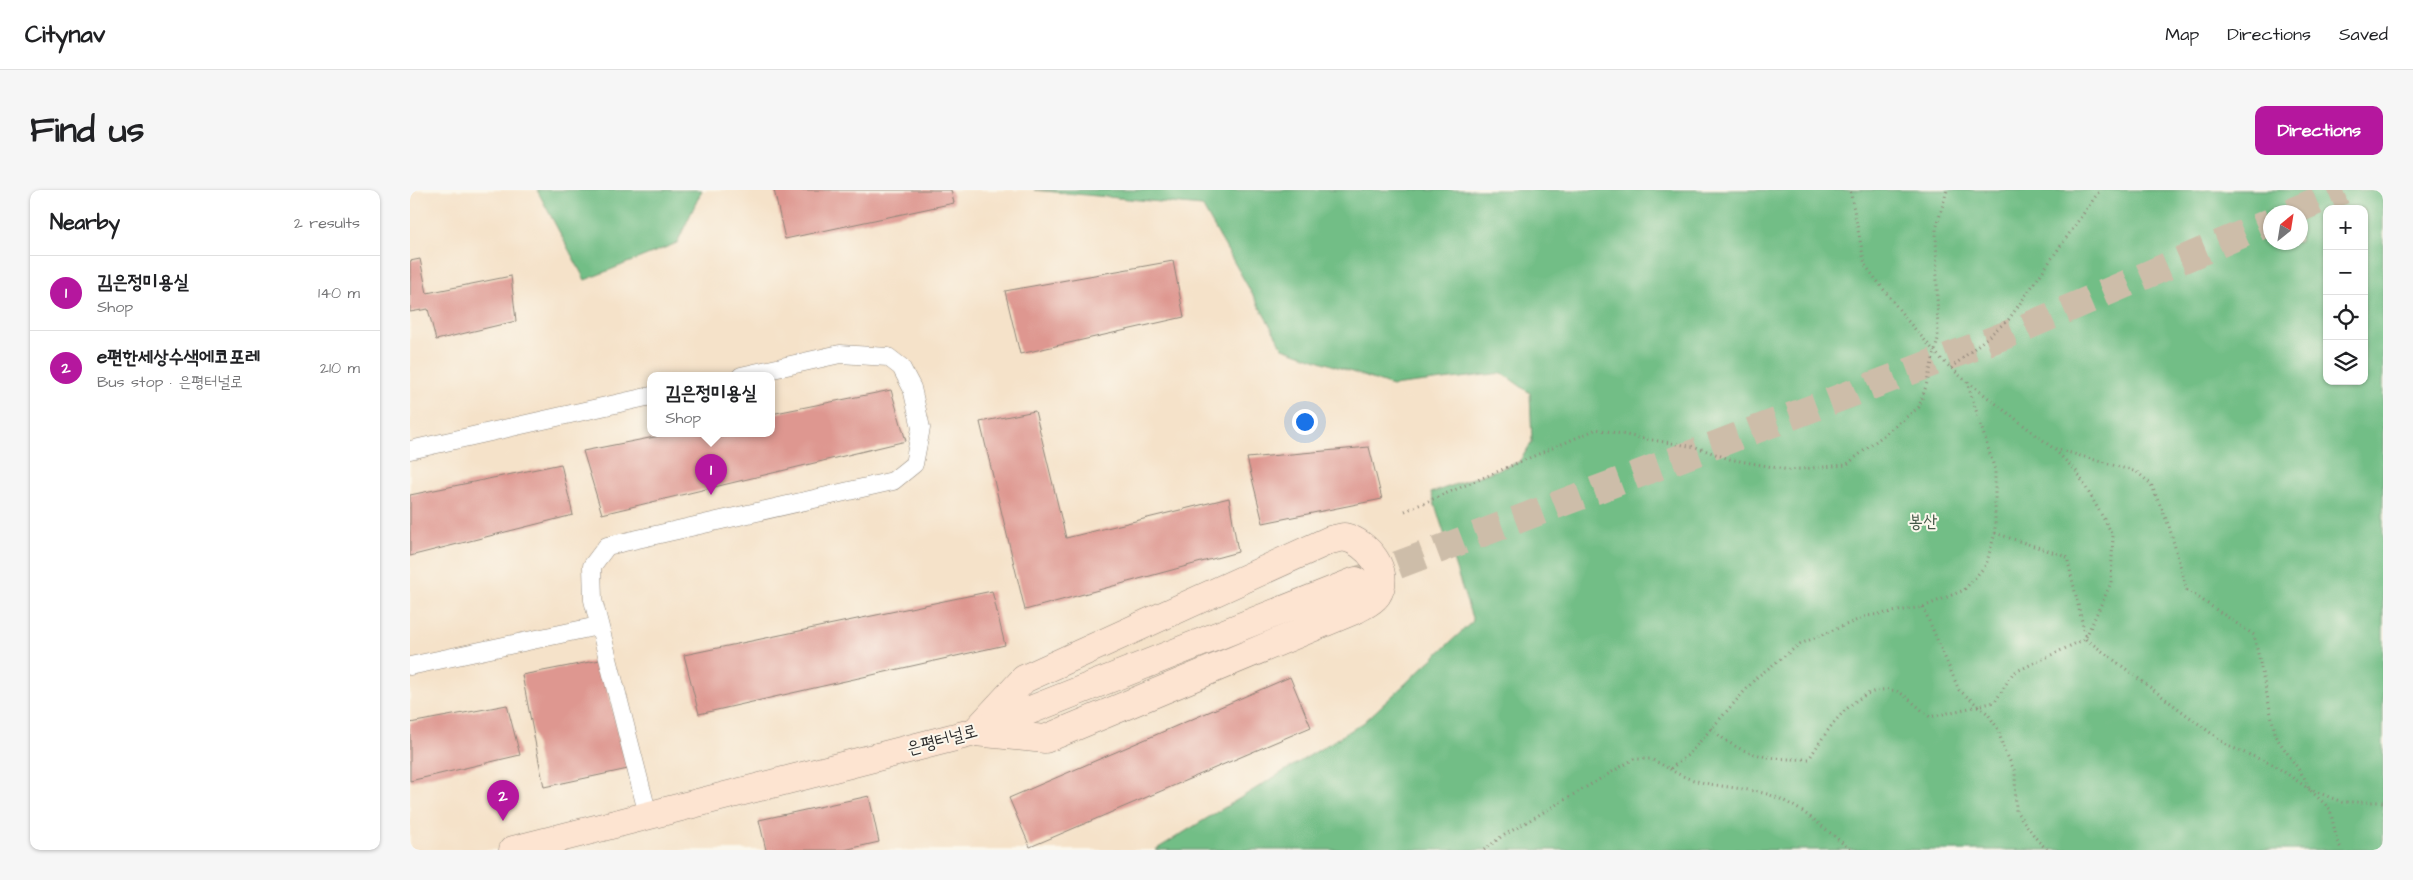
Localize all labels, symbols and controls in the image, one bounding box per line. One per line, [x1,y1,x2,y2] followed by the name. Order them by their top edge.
[25,18,105,52] text: Citynav
[2165,22,2199,47] text: Map
[2227,22,2311,47] text: Directions
[2339,22,2388,47] text: Saved
[30,106,144,155] text: Find us
[2255,106,2383,155] button: Directions
[2263,205,2308,250] north arrow
[2323,205,2368,385] map controls
[2323,205,2368,250] button: +
[50,208,120,237] text: Nearby
[294,212,360,234] text: 2 results
[2323,250,2368,295] button: −
[97,269,189,296] text: 김은정미용실
[65,282,67,304] text: 1
[318,282,360,304] text: 140 m
[2323,295,2368,340] button: locate
[97,296,133,318] text: Shop
[2323,340,2368,385] button: layers
[97,344,260,371] text: e편한세상수색에코포레
[61,357,71,379] text: 2
[320,357,360,379] text: 210 m
[97,371,243,393] text: Bus stop · 은평터널로
[647,372,775,437] popup
[665,380,757,407] text: 김은정미용실
[665,407,701,429] text: Shop
[1292,409,1318,435] your location
[695,454,727,495] pin: 1
[1909,509,1938,534] park label: 봉산
[904,718,980,761] street label: 은평터널로
[487,780,519,821] pin: 2

